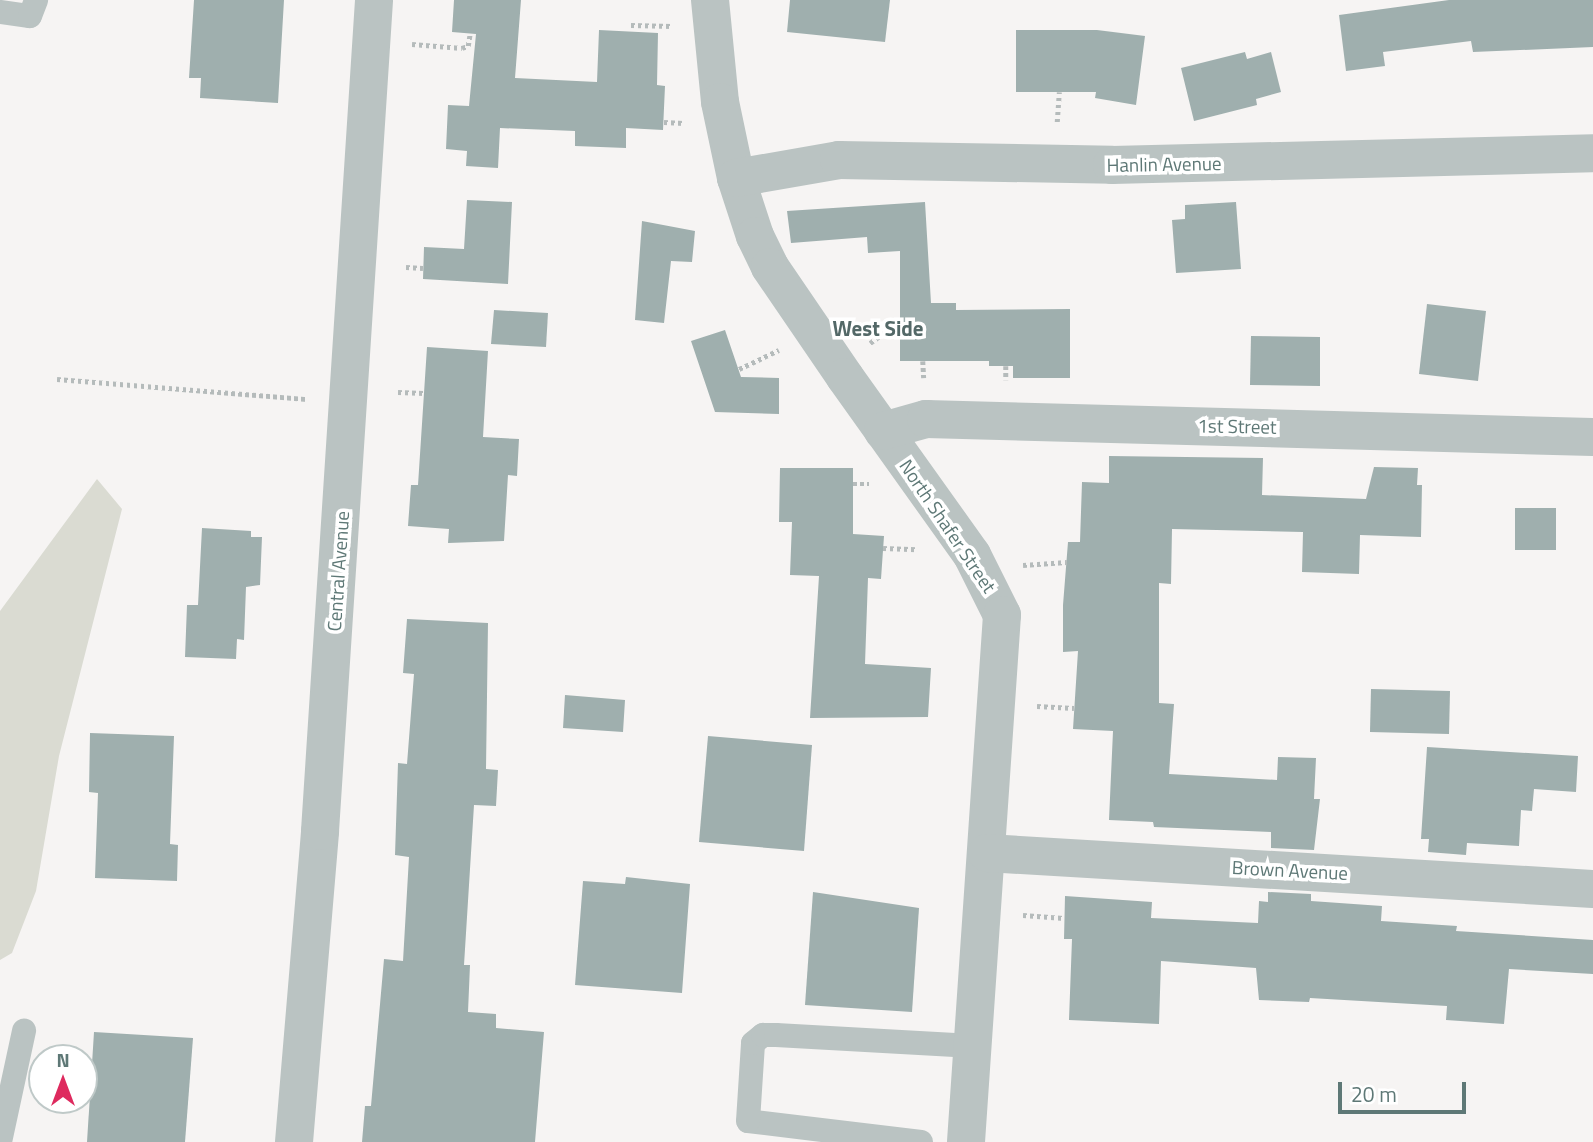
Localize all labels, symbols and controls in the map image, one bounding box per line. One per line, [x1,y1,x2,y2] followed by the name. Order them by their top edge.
[1106,152,1222,176] street label: Hanlin Avenue
[832,315,924,341] district label: West Side
[1197,414,1277,438] street label: 1st Street
[895,455,1001,597] street label: North Shafer Street
[322,510,354,632] street label: Central Avenue
[1231,856,1349,884] street label: Brown Avenue
[28,1044,98,1114] north arrow
[56,1045,70,1074] text: N
[1341,1068,1469,1112] scale bar
[1351,1078,1397,1110] text: 20 m

